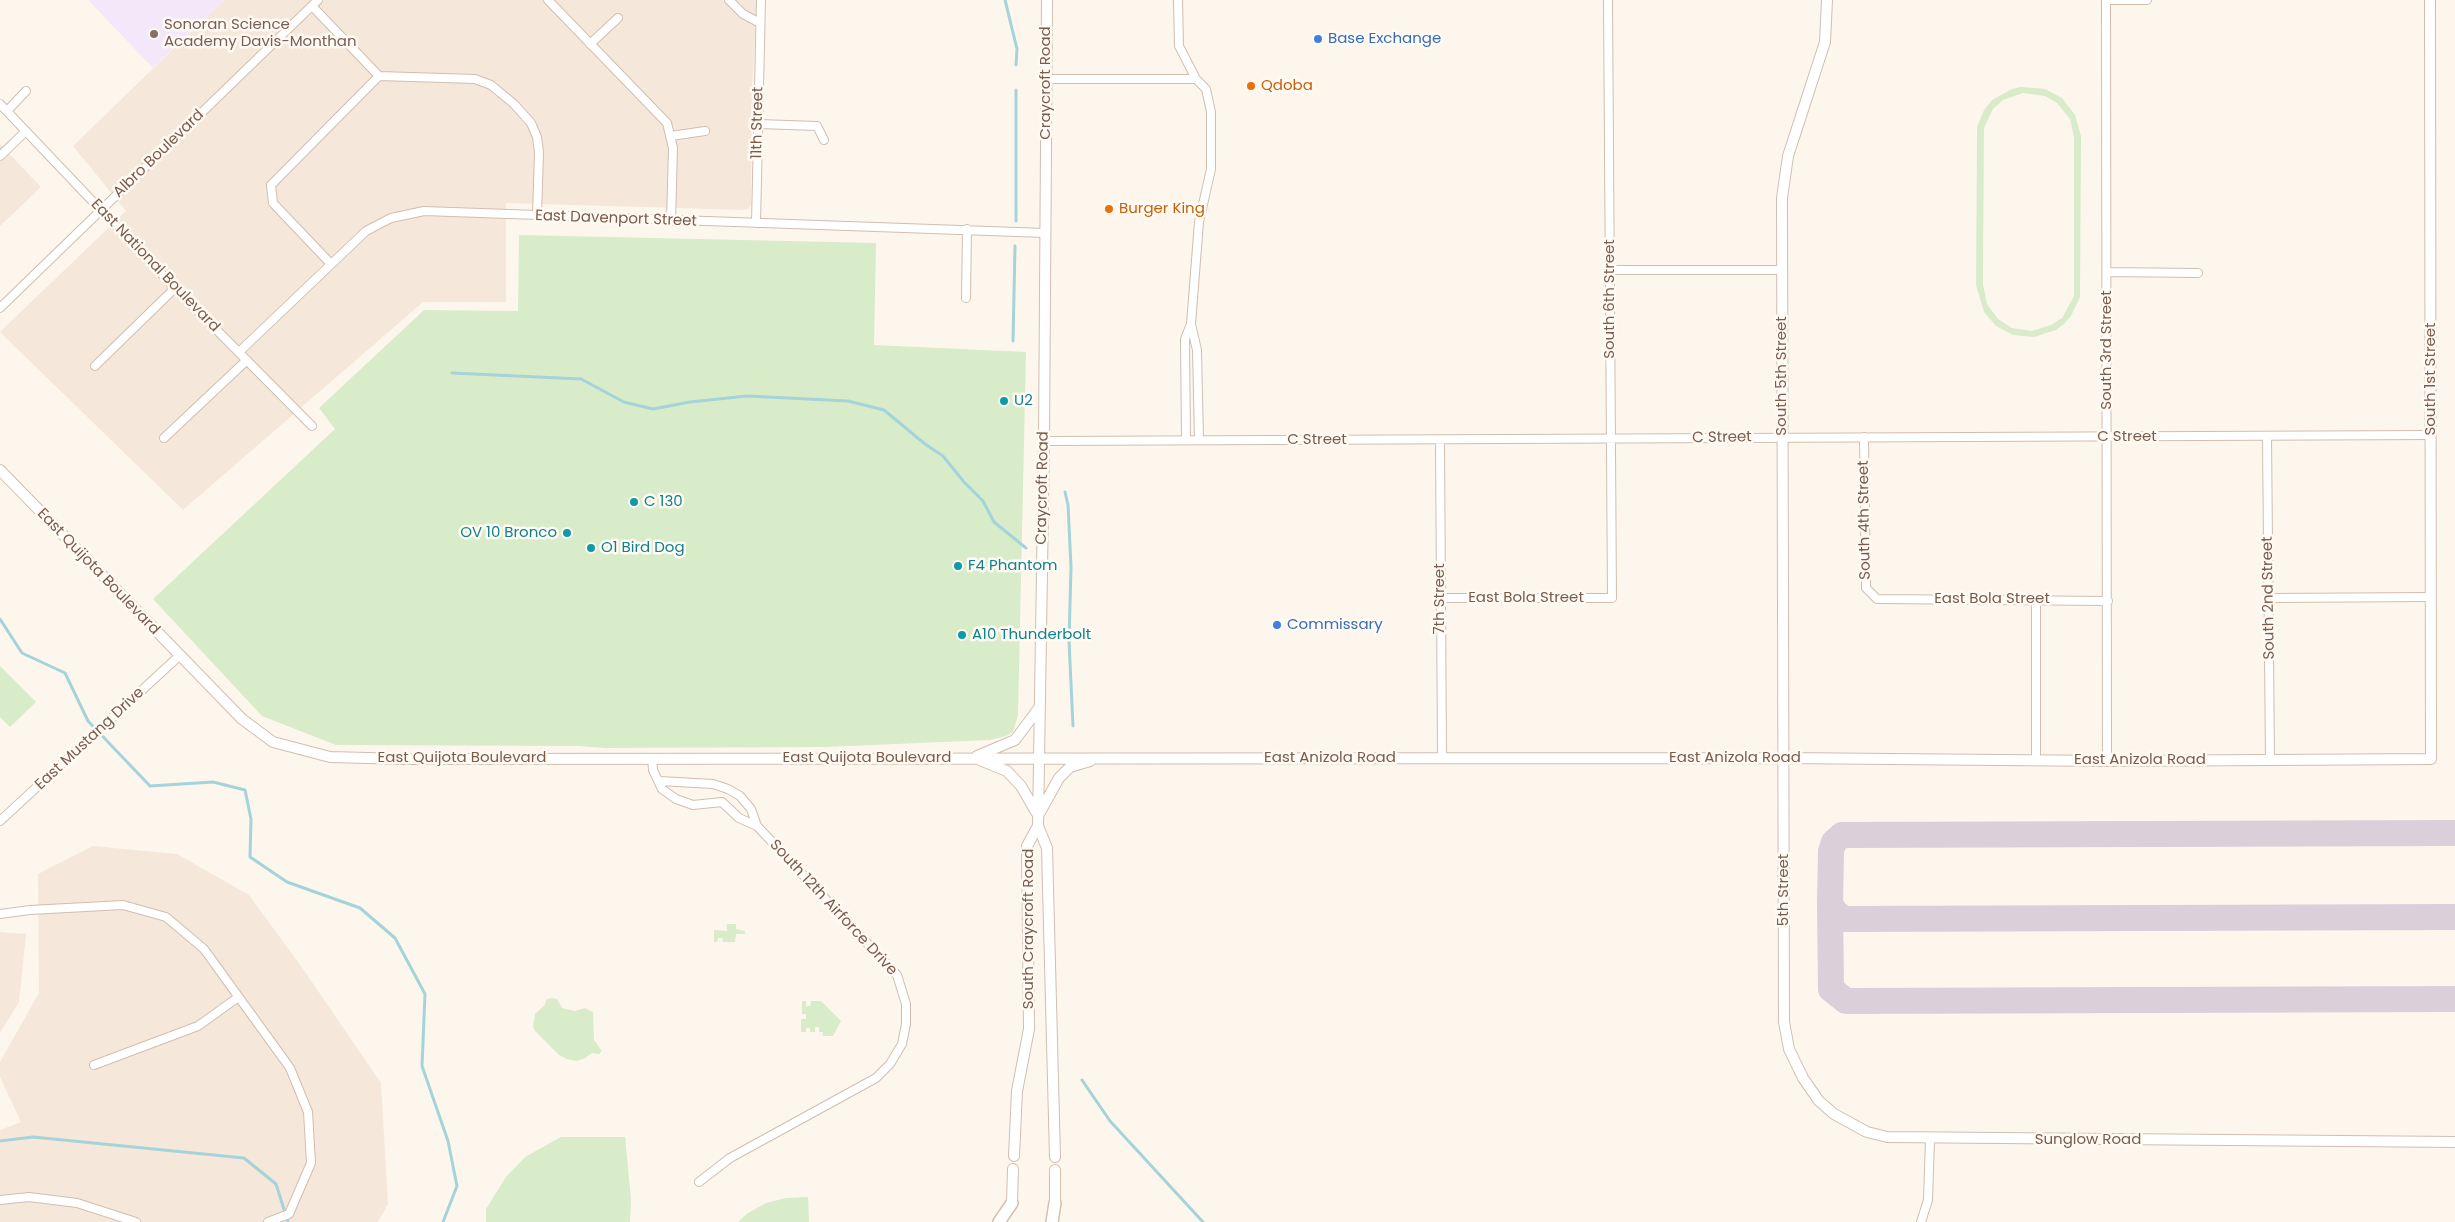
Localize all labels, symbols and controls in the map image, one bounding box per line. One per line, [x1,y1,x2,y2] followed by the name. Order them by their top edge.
[164,16,357,51] place label: Sonoran Science Academy Davis-Monthan
[1037,26,1055,140] street label: Craycroft Road
[148,28,160,40] marker: Sonoran Science Academy Davis-Monthan
[1328,30,1441,48] place label: Base Exchange
[1312,33,1324,45] marker: Base Exchange
[1261,77,1313,95] place label: Qdoba
[1245,80,1257,92] marker: Qdoba
[748,87,768,159] street label: 11th Street
[110,106,208,202] street label: Albro Boulevard
[87,196,223,336] street label: East National Boulevard
[1119,200,1205,218] place label: Burger King
[1103,203,1115,215] marker: Burger King
[535,207,697,231] street label: East Davenport Street
[1601,239,1619,359] street label: South 6th Street
[2098,290,2116,410] street label: South 3rd Street
[1773,316,1791,436] street label: South 5th Street
[2422,322,2440,436] street label: South 1st Street
[1014,392,1033,410] place label: U2
[998,395,1010,407] marker: U2
[1692,428,1752,448] street label: C Street
[2097,428,2157,446] street label: C Street
[1033,431,1053,545] street label: Craycroft Road
[1287,431,1347,449] street label: C Street
[1855,460,1875,580] street label: South 4th Street
[644,493,683,511] place label: C 130
[628,496,640,508] marker: C 130
[33,505,163,639] street label: East Quijota Boulevard
[460,524,557,542] place label: OV 10 Bronco
[561,527,573,539] marker: OV 10 Bronco
[2259,536,2279,660] street label: South 2nd Street
[601,539,685,557] place label: O1 Bird Dog
[585,542,597,554] marker: O1 Bird Dog
[968,557,1058,575] place label: F4 Phantom
[952,560,964,572] marker: F4 Phantom
[1431,563,1449,635] street label: 7th Street
[1468,589,1584,607] street label: East Bola Street
[1934,590,2050,608] street label: East Bola Street
[1287,616,1383,634] place label: Commissary
[1271,619,1283,631] marker: Commissary
[972,626,1091,644] place label: A10 Thunderbolt
[956,629,968,641] marker: A10 Thunderbolt
[32,684,148,794] street label: East Mustang Drive
[378,749,546,767] street label: East Quijota Boulevard
[783,749,951,767] street label: East Quijota Boulevard
[1264,749,1396,767] street label: East Anizola Road
[1669,749,1801,767] street label: East Anizola Road
[2074,751,2206,769] street label: East Anizola Road
[765,836,901,980] street label: South 12th Airforce Drive
[1020,849,1038,1009] street label: South Craycroft Road
[1775,854,1793,926] street label: 5th Street
[2035,1131,2141,1149] street label: Sunglow Road

